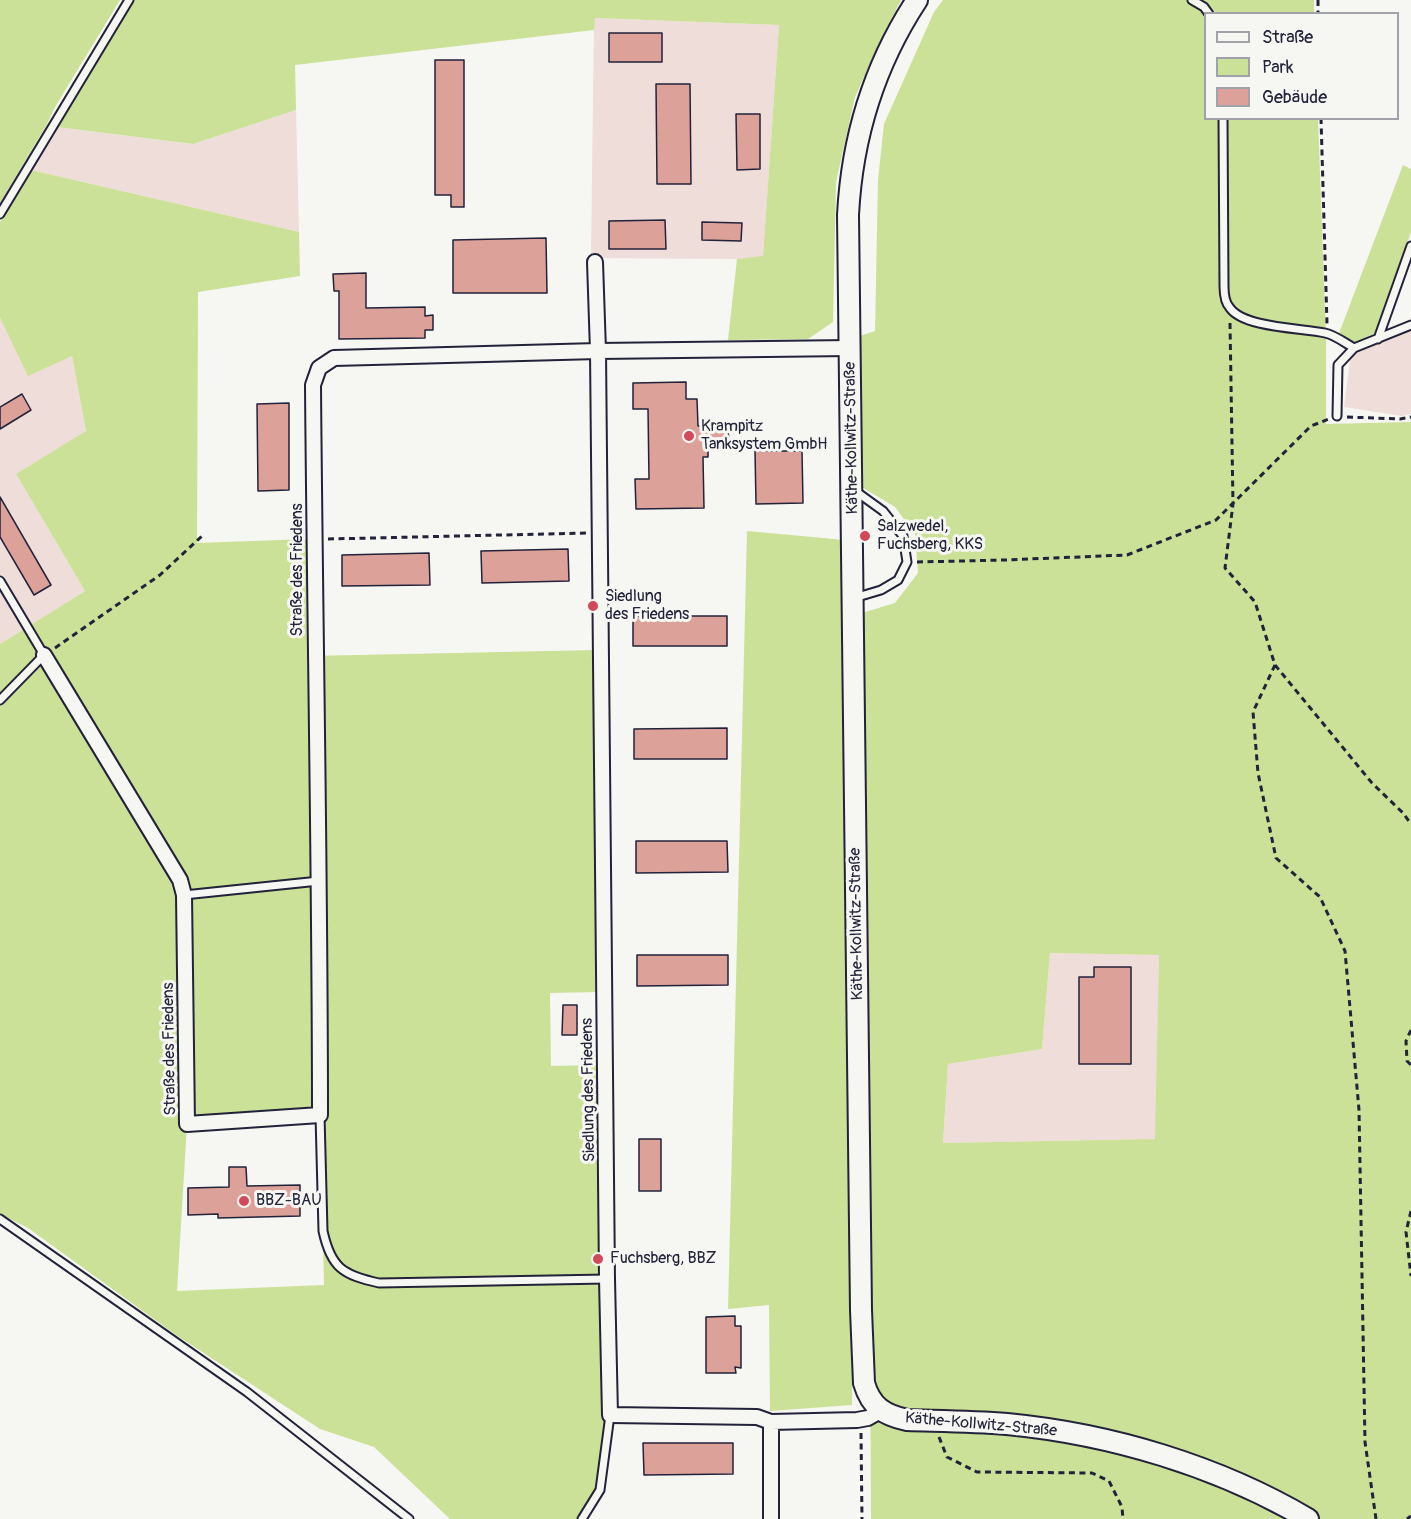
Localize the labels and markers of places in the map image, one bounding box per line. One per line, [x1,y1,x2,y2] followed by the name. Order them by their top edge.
[701,417,827,455] place label: Krampitz Tanksystem GmbH
[682,429,696,443] marker: Krampitz Tanksystem GmbH
[877,517,983,555] place label: Salzwedel, Fuchsberg, KKS
[858,529,872,543] marker: Salzwedel, Fuchsberg, KKS
[605,587,689,625] place label: Siedlung des Friedens
[586,599,600,613] marker: Siedlung des Friedens
[256,1191,322,1211] place label: BBZ-BAU
[237,1194,251,1208] marker: BBZ-BAU
[610,1249,717,1269] place label: Fuchsberg, BBZ
[591,1252,605,1266] marker: Fuchsberg, BBZ

